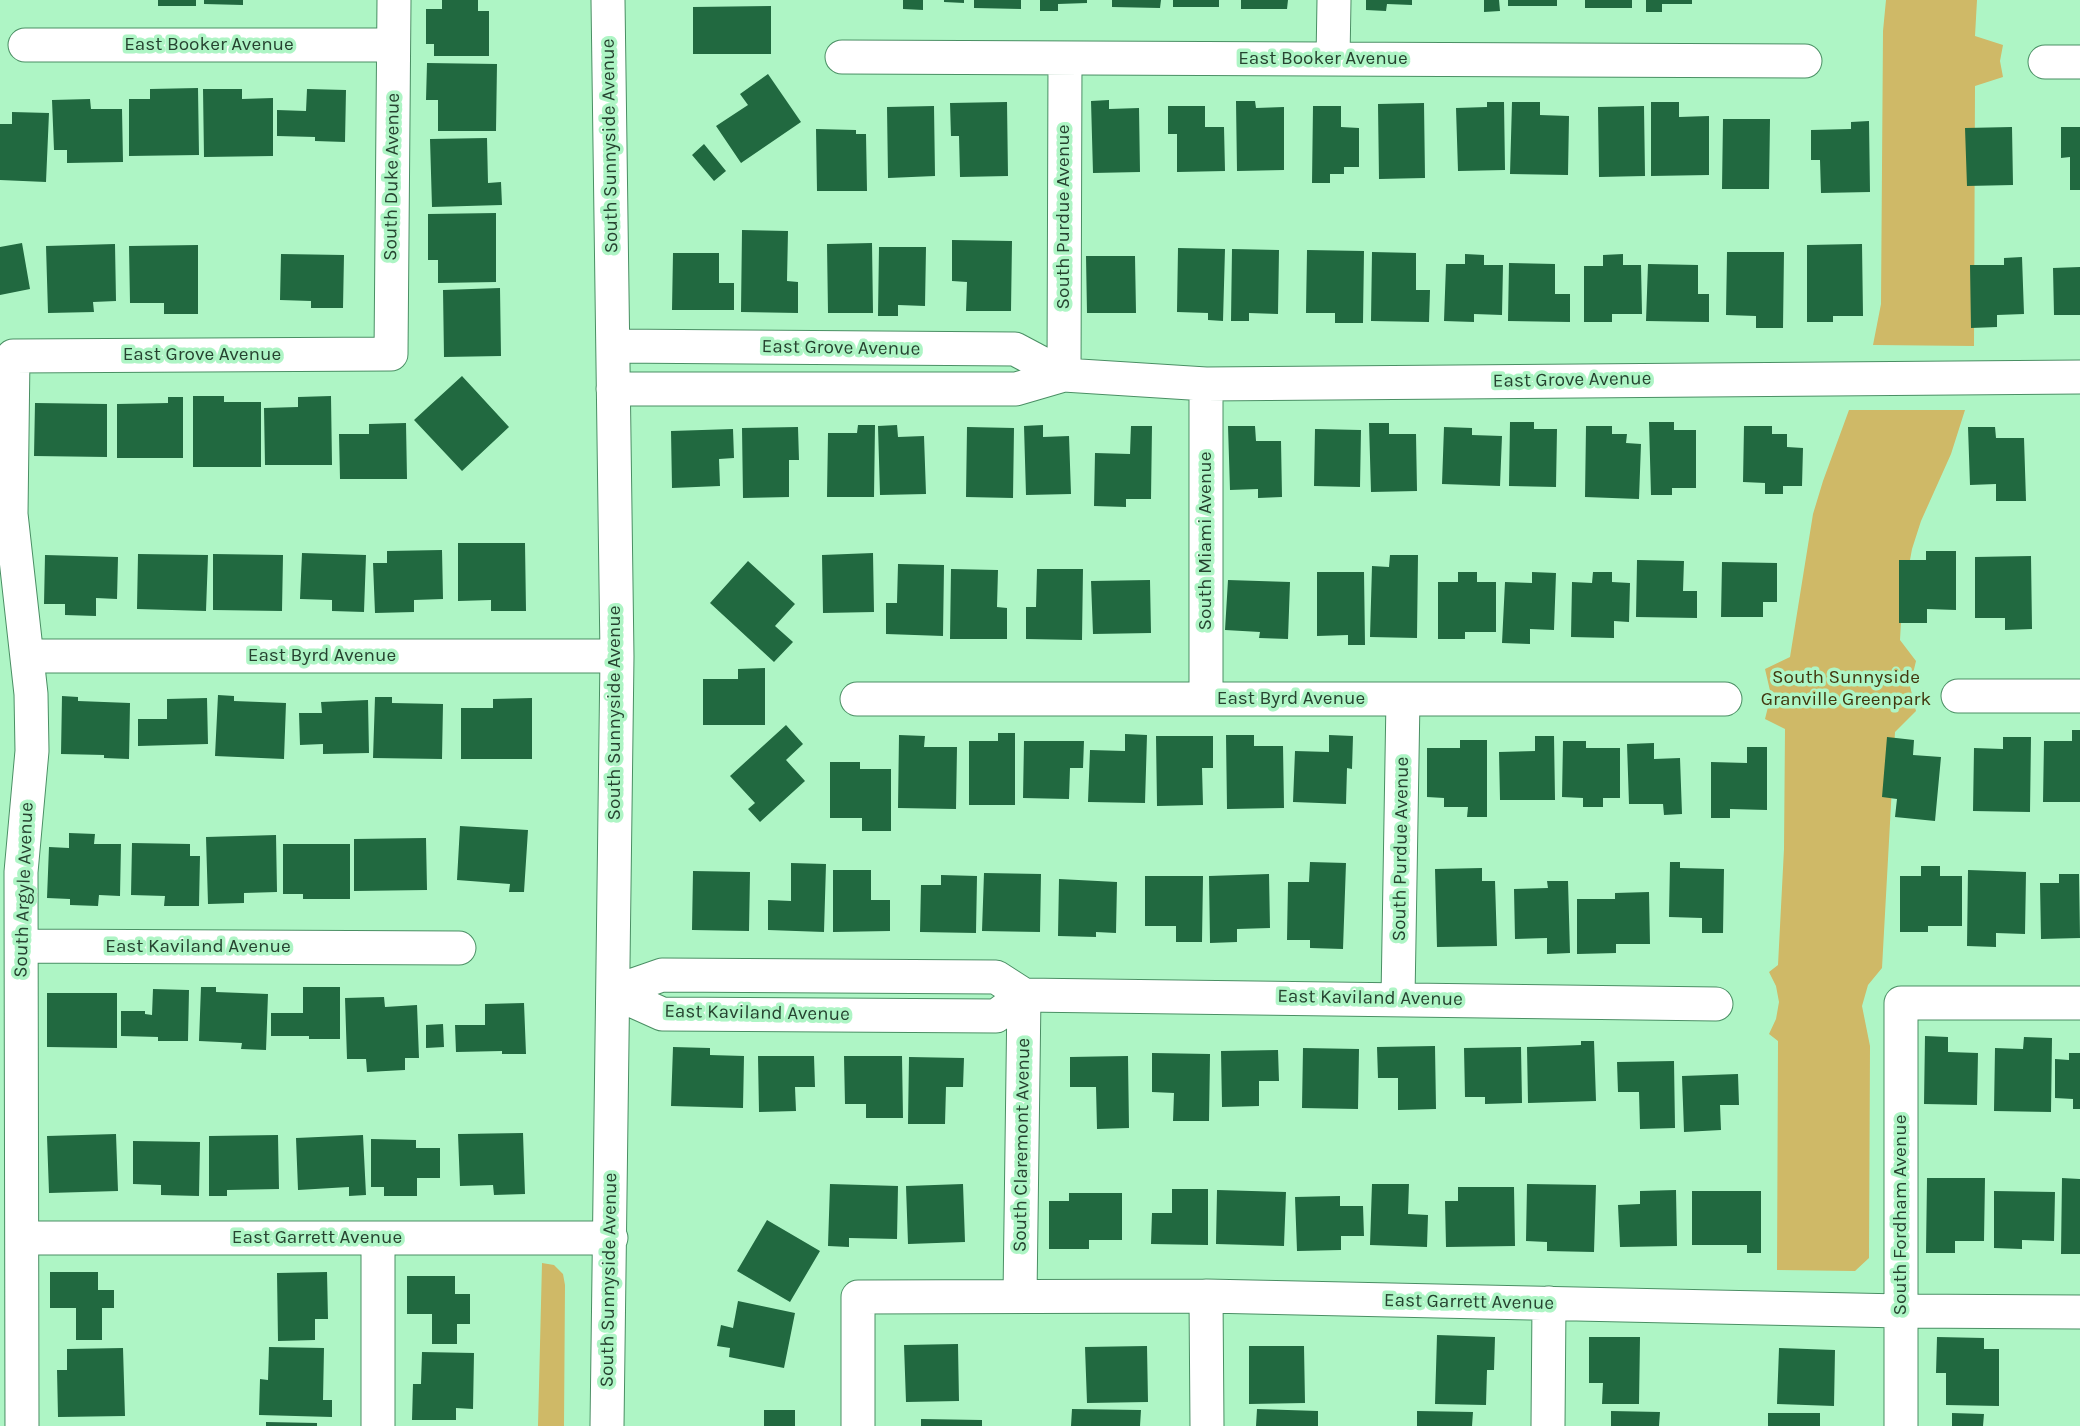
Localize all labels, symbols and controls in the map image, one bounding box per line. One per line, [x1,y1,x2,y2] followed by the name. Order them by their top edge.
[124,34,294,56] street label: East Booker Avenue
[597,38,623,254] street label: South Sunnyside Avenue
[1238,48,1408,70] street label: East Booker Avenue
[379,93,405,261] street label: South Duke Avenue
[1053,125,1075,309] street label: South Purdue Avenue
[762,335,920,361] street label: East Grove Avenue
[123,344,281,366] street label: East Grove Avenue
[1493,367,1651,393] street label: East Grove Avenue
[1195,451,1217,631] street label: South Miami Avenue
[604,606,626,820] street label: South Sunnyside Avenue
[248,645,396,667] street label: East Byrd Avenue
[1761,667,1931,711] park label: South Sunnyside Granville Greenpark
[1217,688,1365,710] street label: East Byrd Avenue
[1388,756,1414,942] street label: South Purdue Avenue
[10,802,38,978] street label: South Argyle Avenue
[105,936,291,958] street label: East Kaviland Avenue
[1277,985,1463,1011] street label: East Kaviland Avenue
[664,1000,850,1026] street label: East Kaviland Avenue
[1009,1038,1035,1252] street label: South Claremont Avenue
[1890,1114,1912,1316] street label: South Fordham Avenue
[596,1172,622,1388] street label: South Sunnyside Avenue
[232,1227,402,1249] street label: East Garrett Avenue
[1384,1289,1554,1315] street label: East Garrett Avenue

